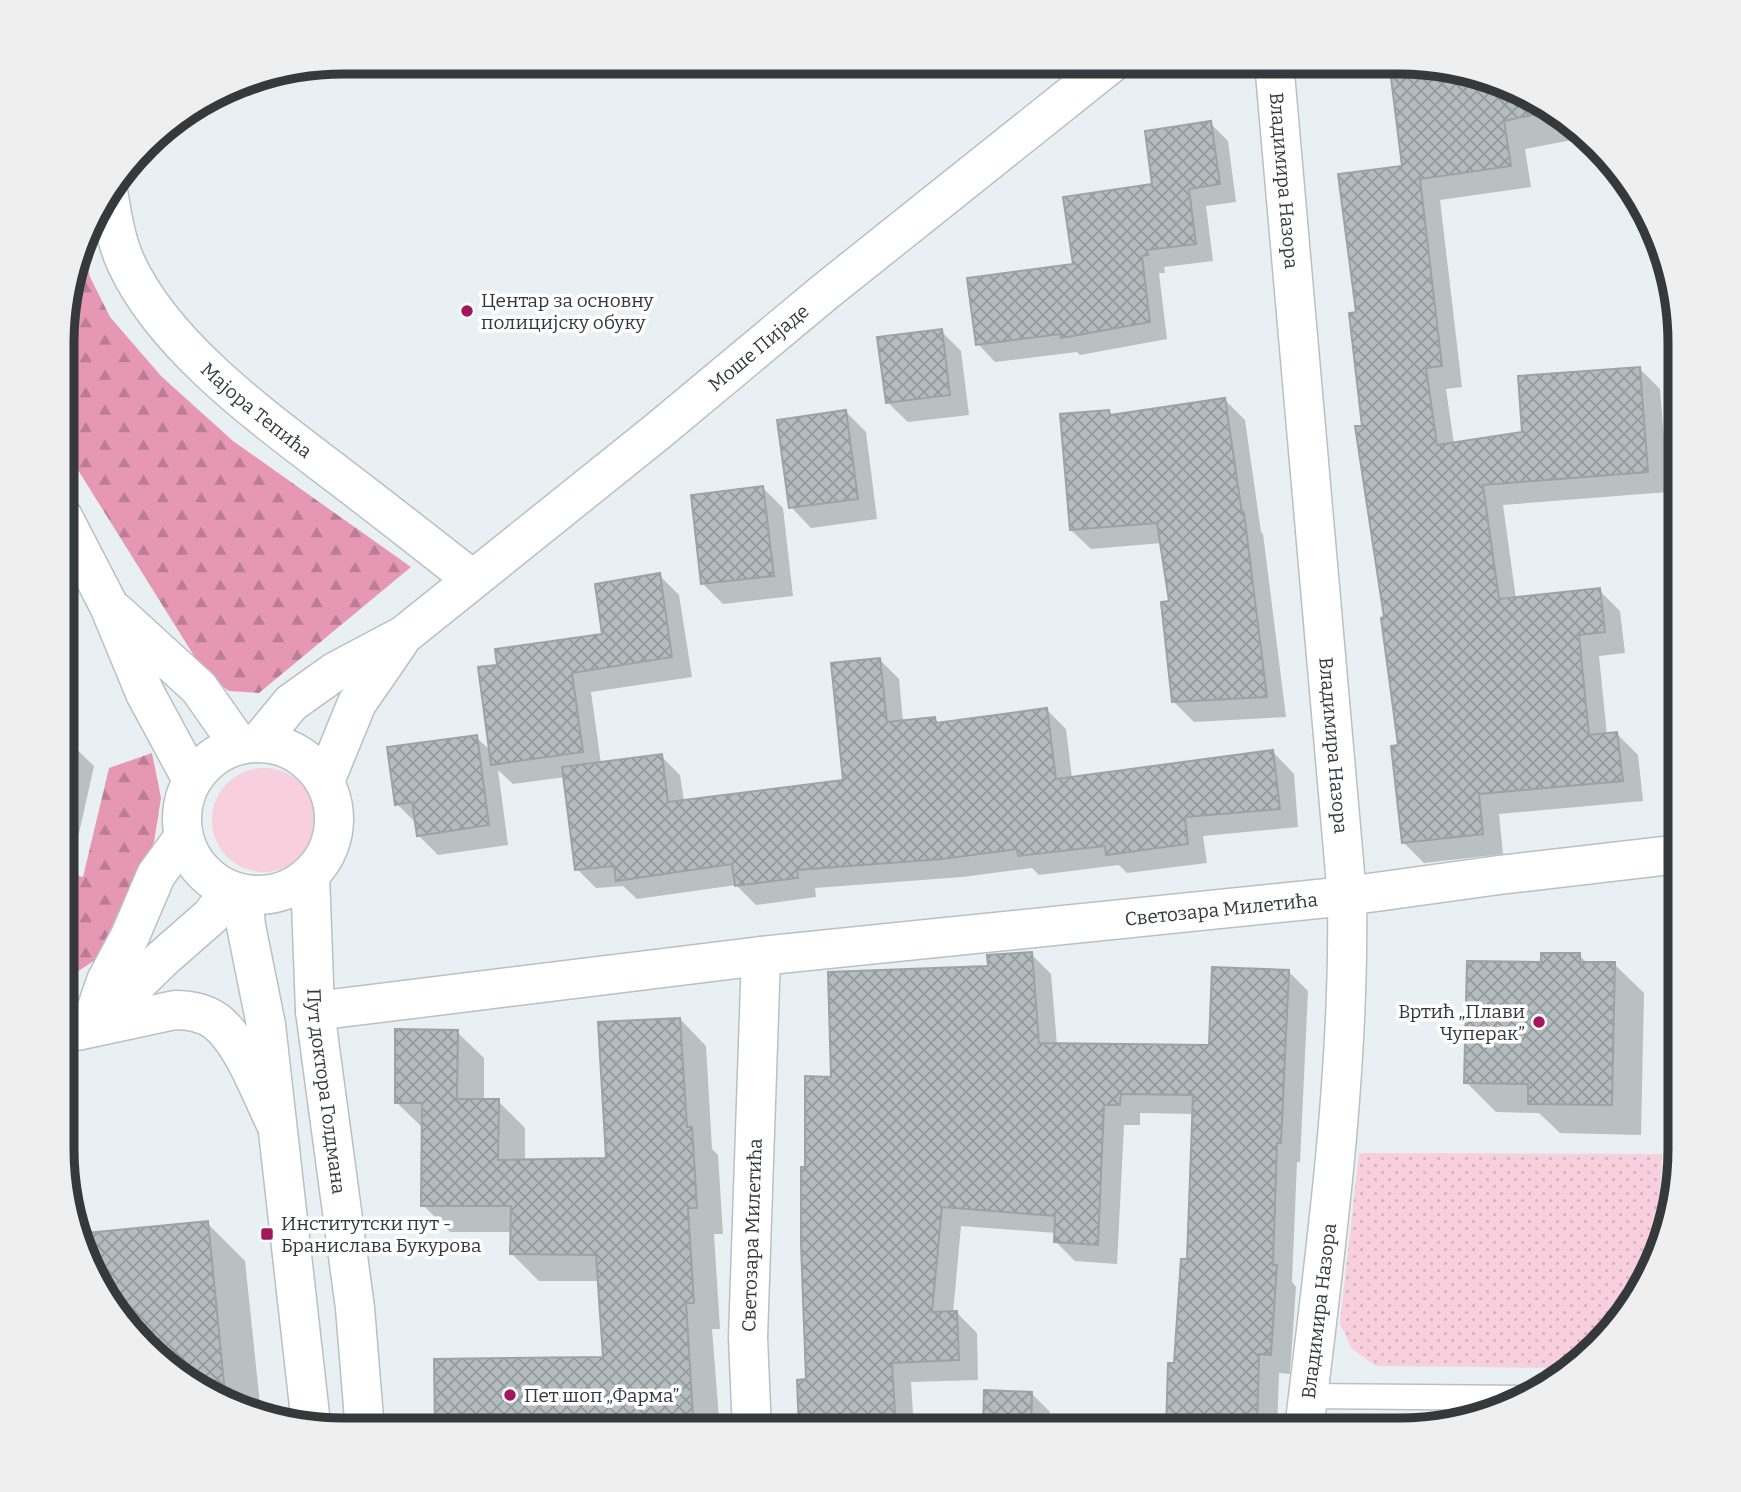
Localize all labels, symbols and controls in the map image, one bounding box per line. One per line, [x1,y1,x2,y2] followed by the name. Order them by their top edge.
[1265,91,1304,270] street label: Владимира Назора
[481,289,655,334] place label: Центар за основну полицијску обуку
[704,299,813,396] street label: Моше Пијаде
[459,303,475,319] marker: Центар за основну полицијску обуку
[196,358,317,463] street label: Мајора Тепића
[1315,656,1353,835] street label: Владимира Назора
[1124,888,1319,930] street label: Светозара Милетића
[303,988,351,1196] street label: Пут доктора Голдмана
[1398,1000,1525,1045] place label: Вртић „Плави Чуперак”
[1531,1014,1547,1030] marker: Вртић „Плави Чуперак”
[737,1137,766,1332] street label: Светозара Милетића
[281,1212,482,1257] place label: Институтски пут - Бранислава Букурова
[1297,1221,1341,1400] street label: Владимира Назора
[259,1226,275,1242] marker: Институтски пут - Бранислава Букурова
[524,1384,679,1407] place label: Пет шоп „Фарма”
[502,1387,518,1403] marker: Пет шоп „Фарма”

